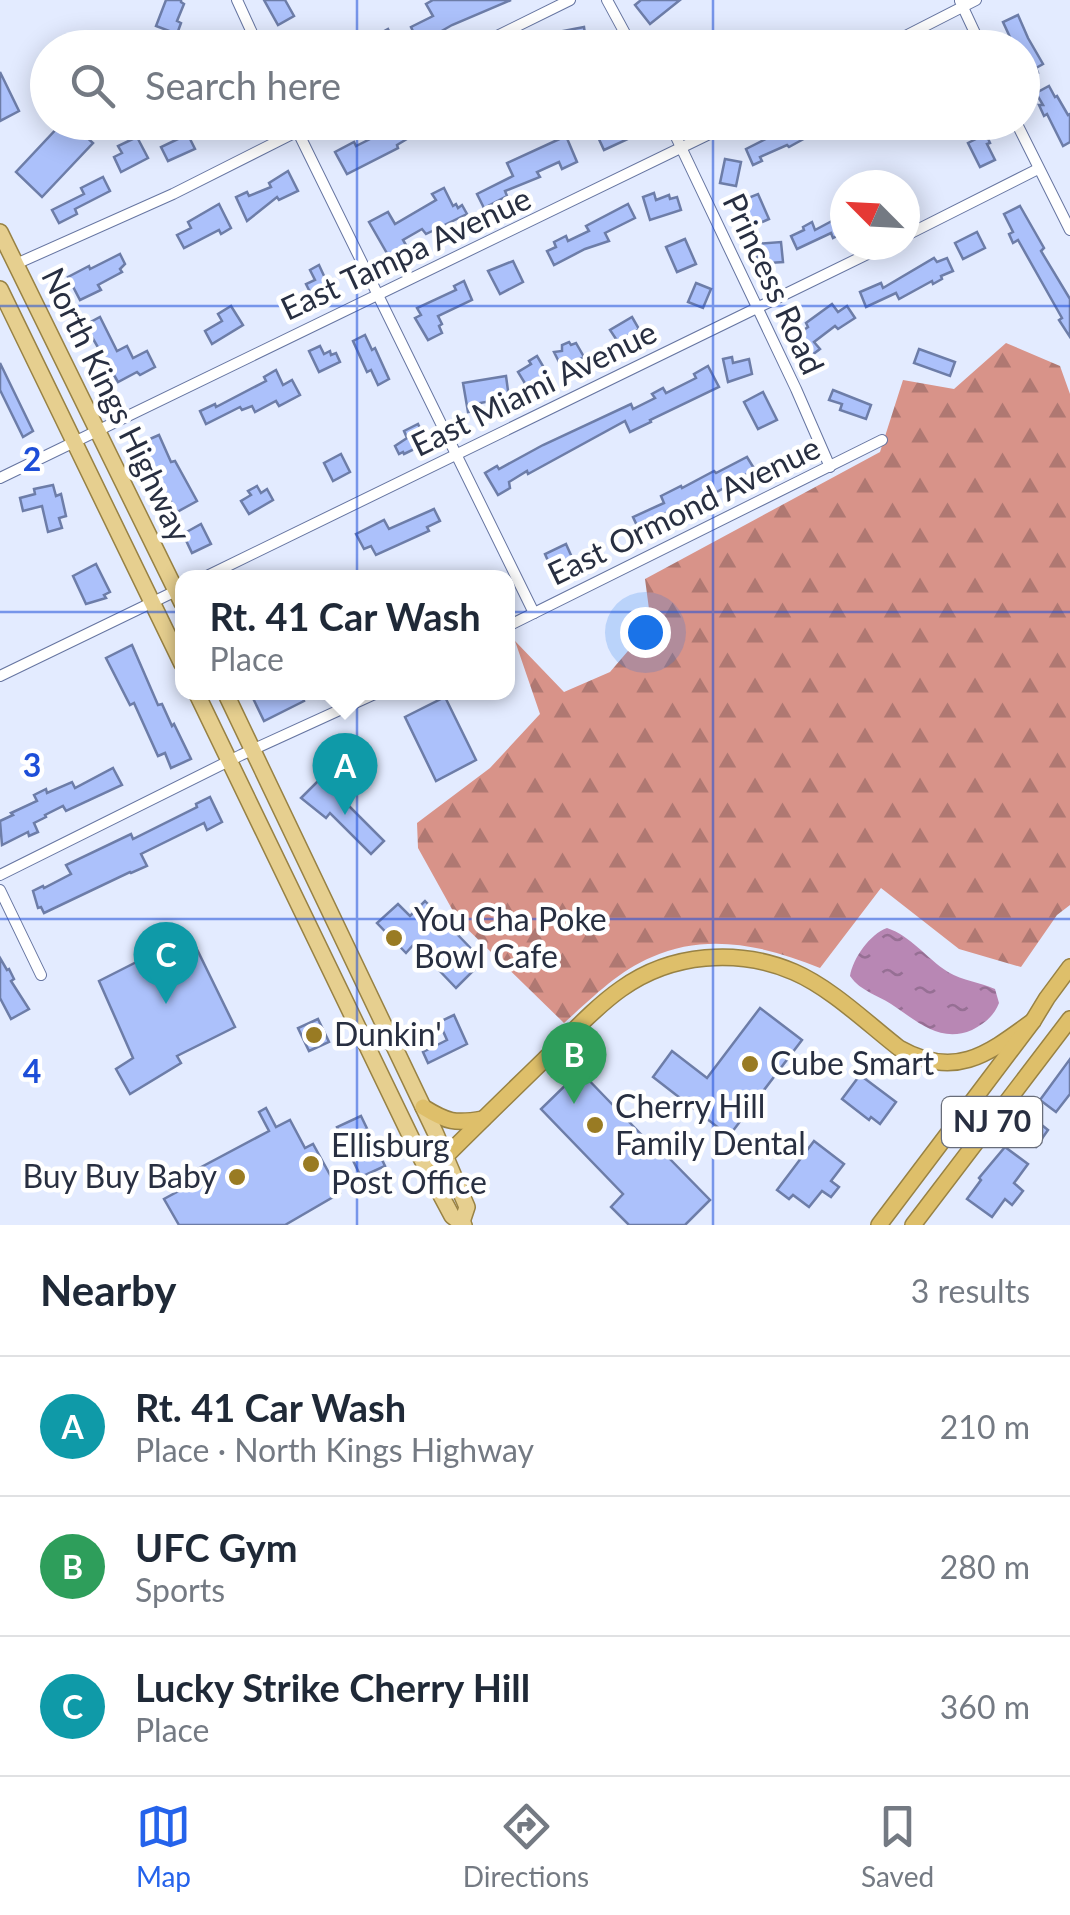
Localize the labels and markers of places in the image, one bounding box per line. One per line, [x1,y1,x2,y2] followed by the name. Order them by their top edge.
[312,732,378,815] pin: A
[414,899,607,975] place label: You Cha Poke Bowl Cafe
[134,922,198,1004] pin: C
[383,927,405,949] marker: You Cha Poke Bowl Cafe
[334,1014,442,1053] place label: Dunkin'
[542,1022,606,1104] pin: B
[303,1024,325,1046] marker: Dunkin'
[770,1043,935,1082] place label: Cube Smart
[739,1053,761,1075] marker: Cube Smart
[615,1086,806,1162] place label: Cherry Hill Family Dental
[584,1114,606,1136] marker: Cherry Hill Family Dental
[331,1125,487,1201] place label: Ellisburg Post Office
[300,1153,322,1175] marker: Ellisburg Post Office
[22,1156,218,1195] place label: Buy Buy Baby
[226,1166,248,1188] marker: Buy Buy Baby

